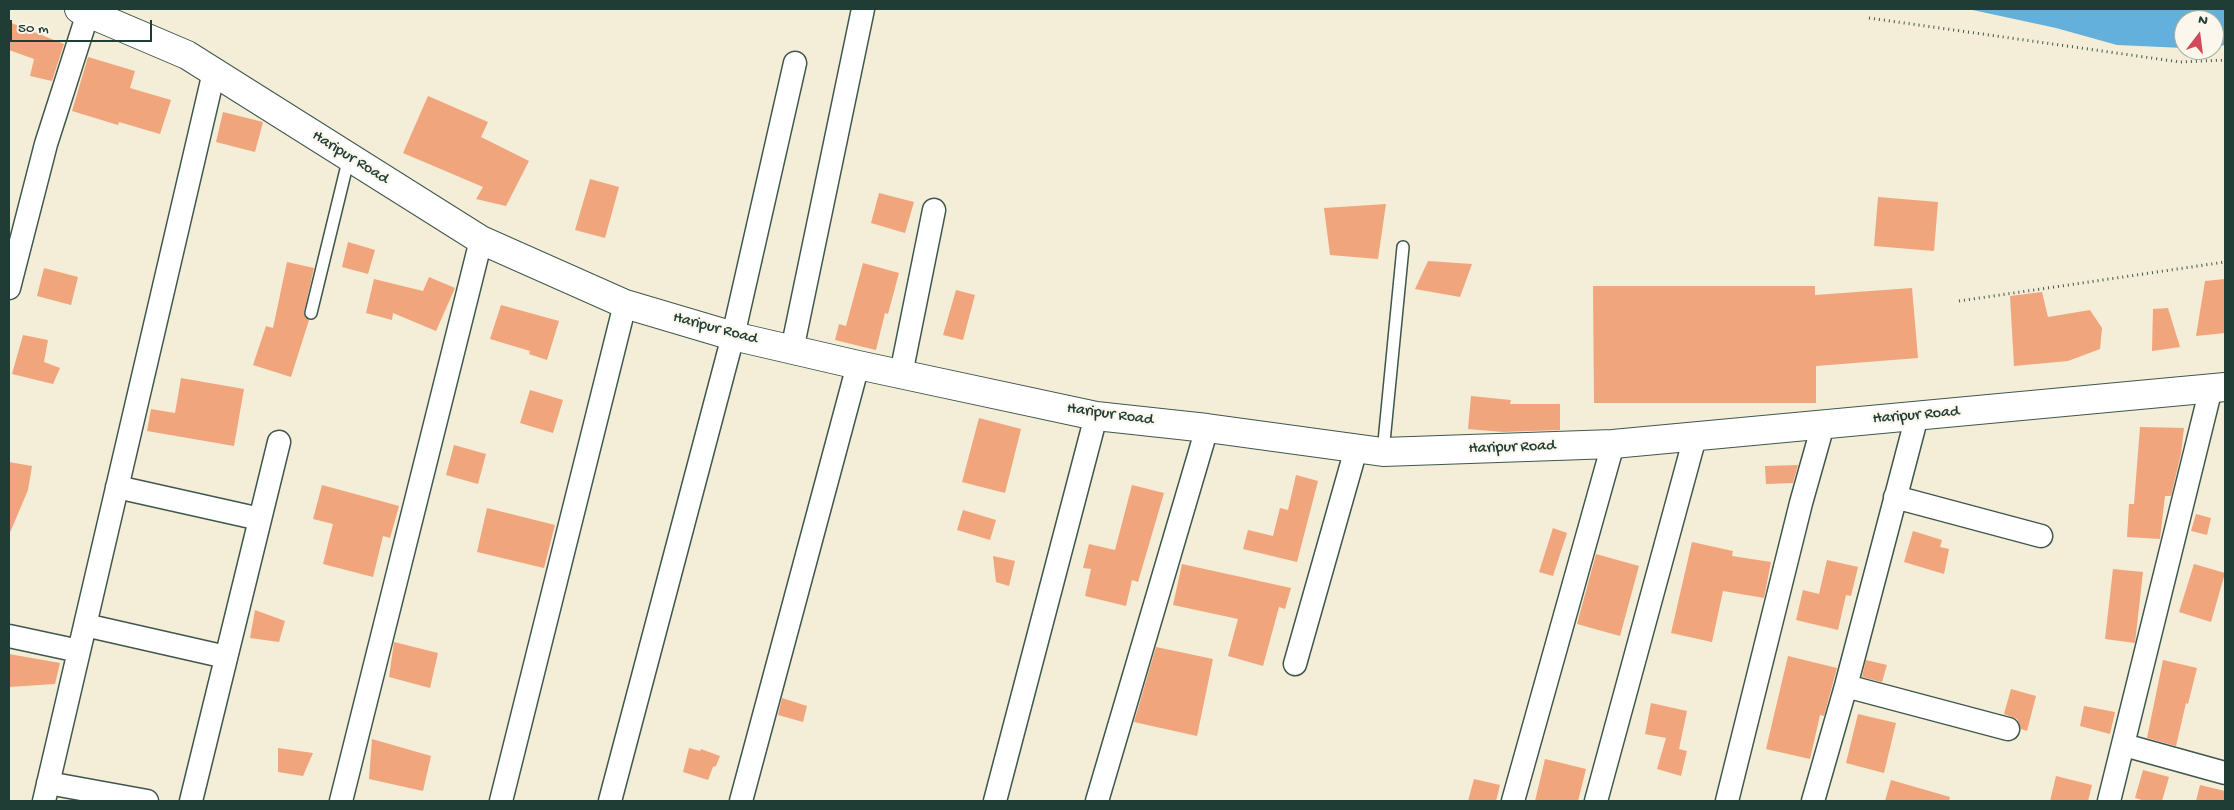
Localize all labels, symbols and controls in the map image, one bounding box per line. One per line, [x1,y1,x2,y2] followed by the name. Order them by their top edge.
[12,10,155,42] scale bar
[2174,10,2224,60] north arrow
[2196,12,2209,30] text: N
[18,20,49,38] text: 50 m
[308,127,392,189] street label: Haripur Road
[671,308,759,350] street label: Haripur Road
[1066,399,1154,431] street label: Haripur Road
[1872,403,1960,429] street label: Haripur Road
[1468,437,1556,459] street label: Haripur Road

